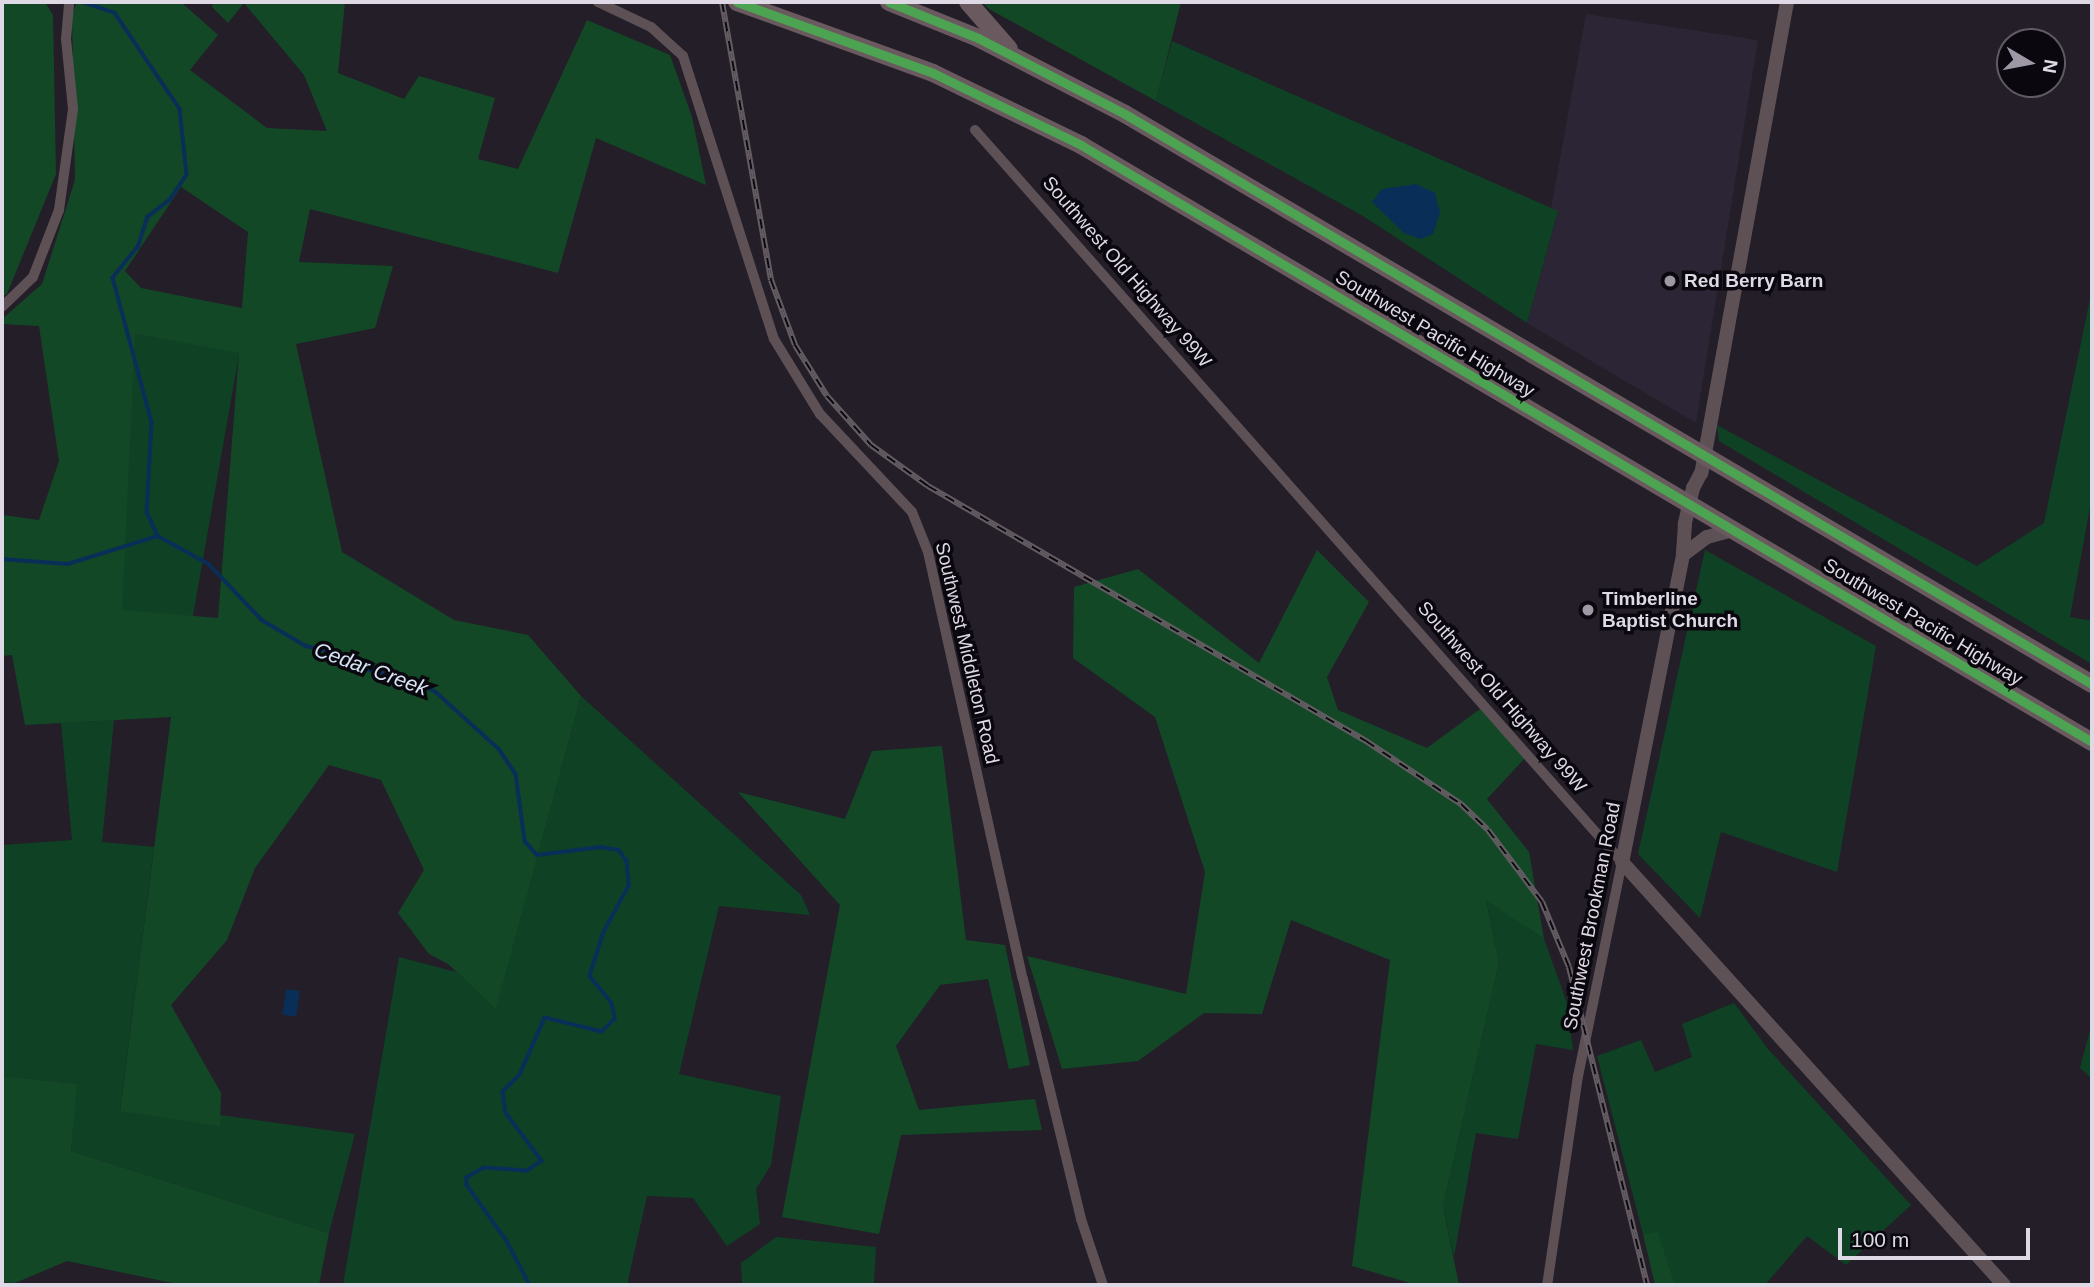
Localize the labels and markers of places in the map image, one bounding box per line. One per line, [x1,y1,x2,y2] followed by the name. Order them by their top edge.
[1684,270,1823,292] place label: Red Berry Barn
[1662,273,1678,289] marker: Red Berry Barn
[1602,588,1738,632] place label: Timberline Baptist Church
[1580,602,1596,618] marker: Timberline Baptist Church

